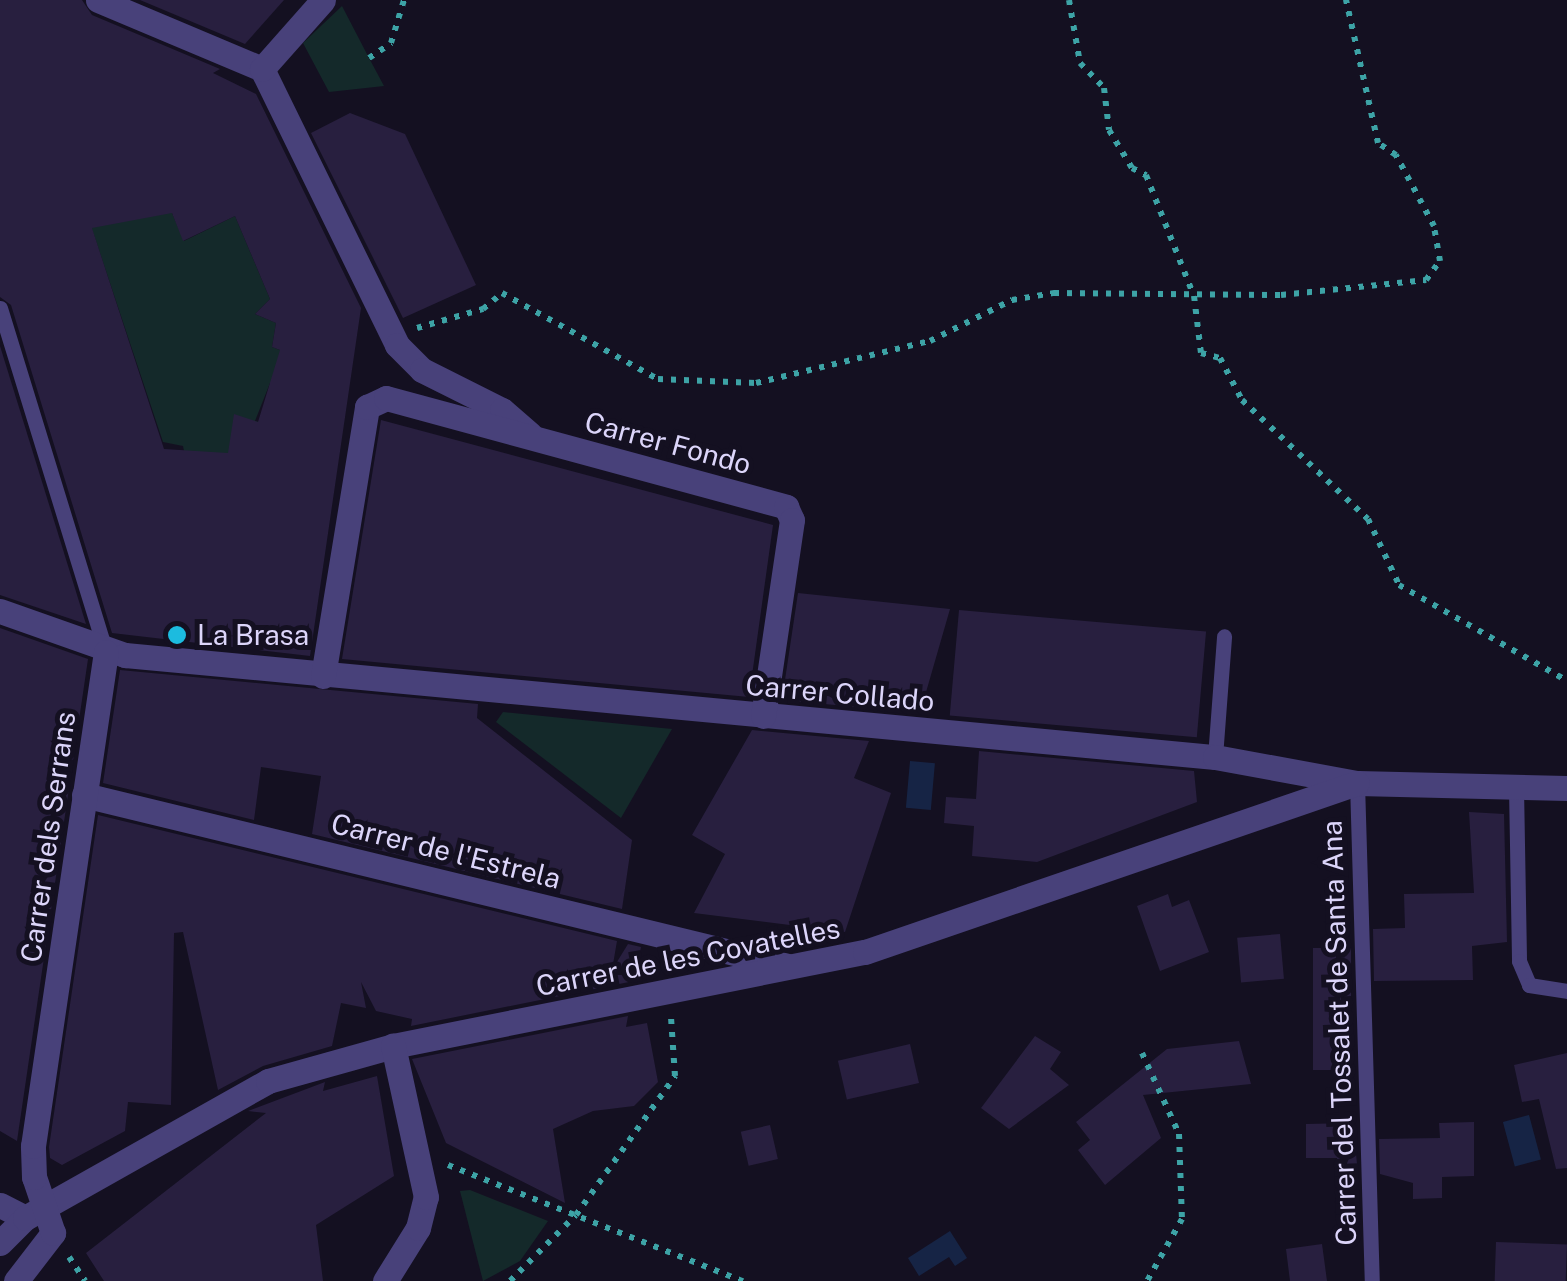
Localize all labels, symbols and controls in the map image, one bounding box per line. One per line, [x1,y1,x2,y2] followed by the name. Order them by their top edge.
[581,405,755,481] street label: Carrer Fondo
[197,618,309,652] place label: La Brasa
[166,624,188,646] marker: La Brasa
[744,668,936,718] street label: Carrer Collado
[14,709,82,965] street label: Carrer dels Serrans
[328,806,564,896] street label: Carrer de l'Estrela
[1315,819,1363,1247] street label: Carrer del Tossalet de Santa Ana
[533,911,843,1003] street label: Carrer de les Covatelles

